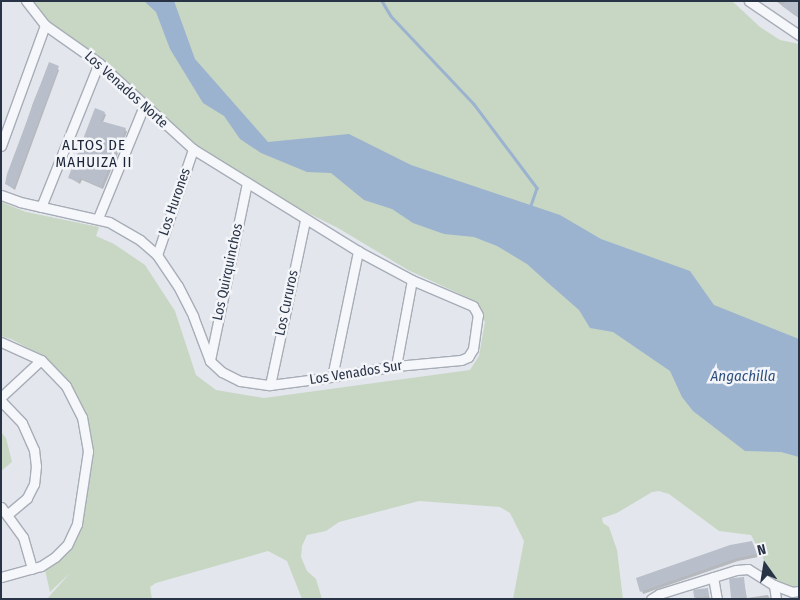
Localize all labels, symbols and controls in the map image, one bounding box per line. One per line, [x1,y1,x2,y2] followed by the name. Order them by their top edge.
[81,48,171,132] street label: Los Venados Norte
[54,136,134,171] district label: ALTOS DE MAHUIZA II
[156,166,194,238] street label: Los Hurones
[209,222,247,322] street label: Los Quirquinchos
[272,269,302,337] street label: Los Cururos
[308,357,404,389] street label: Los Venados Sur
[711,368,775,386] water label: Angachilla
[740,540,790,590] north arrow
[756,541,768,559] text: N

